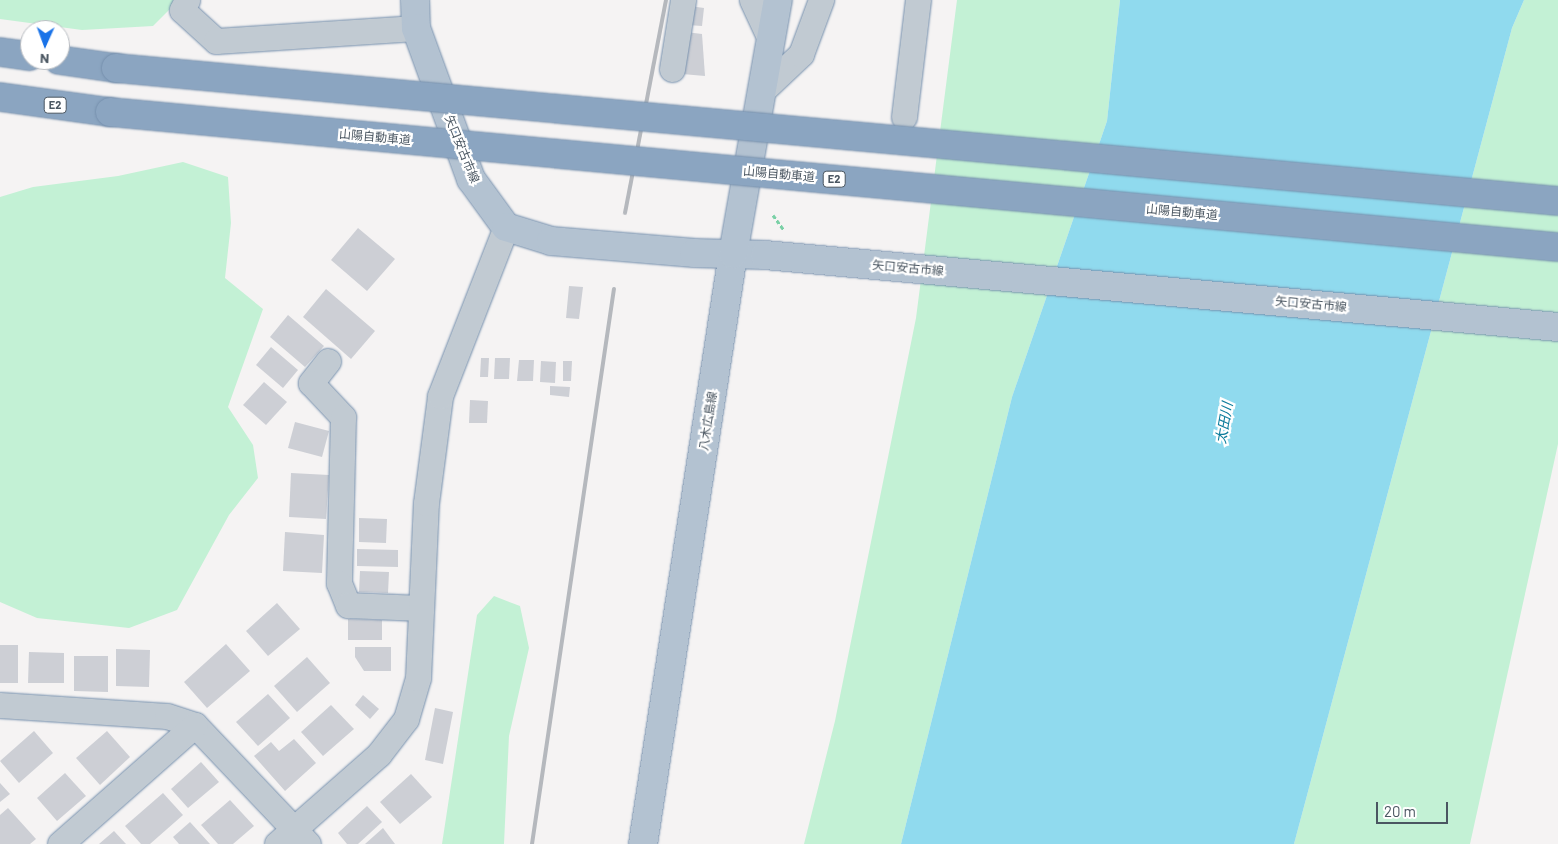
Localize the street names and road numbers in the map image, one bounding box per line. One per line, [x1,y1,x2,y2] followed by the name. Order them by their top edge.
[42,96,68,114] road number: E2
[442,113,482,185] street label: 矢口安古市線
[339,127,411,147] street label: 山陽自動車道
[743,164,815,184] street label: 山陽自動車道
[822,170,846,188] road number: E2
[1146,202,1218,222] street label: 山陽自動車道
[872,258,944,278] street label: 矢口安古市線
[1275,294,1347,314] street label: 矢口安古市線
[696,390,720,452] street label: 八木広島線

